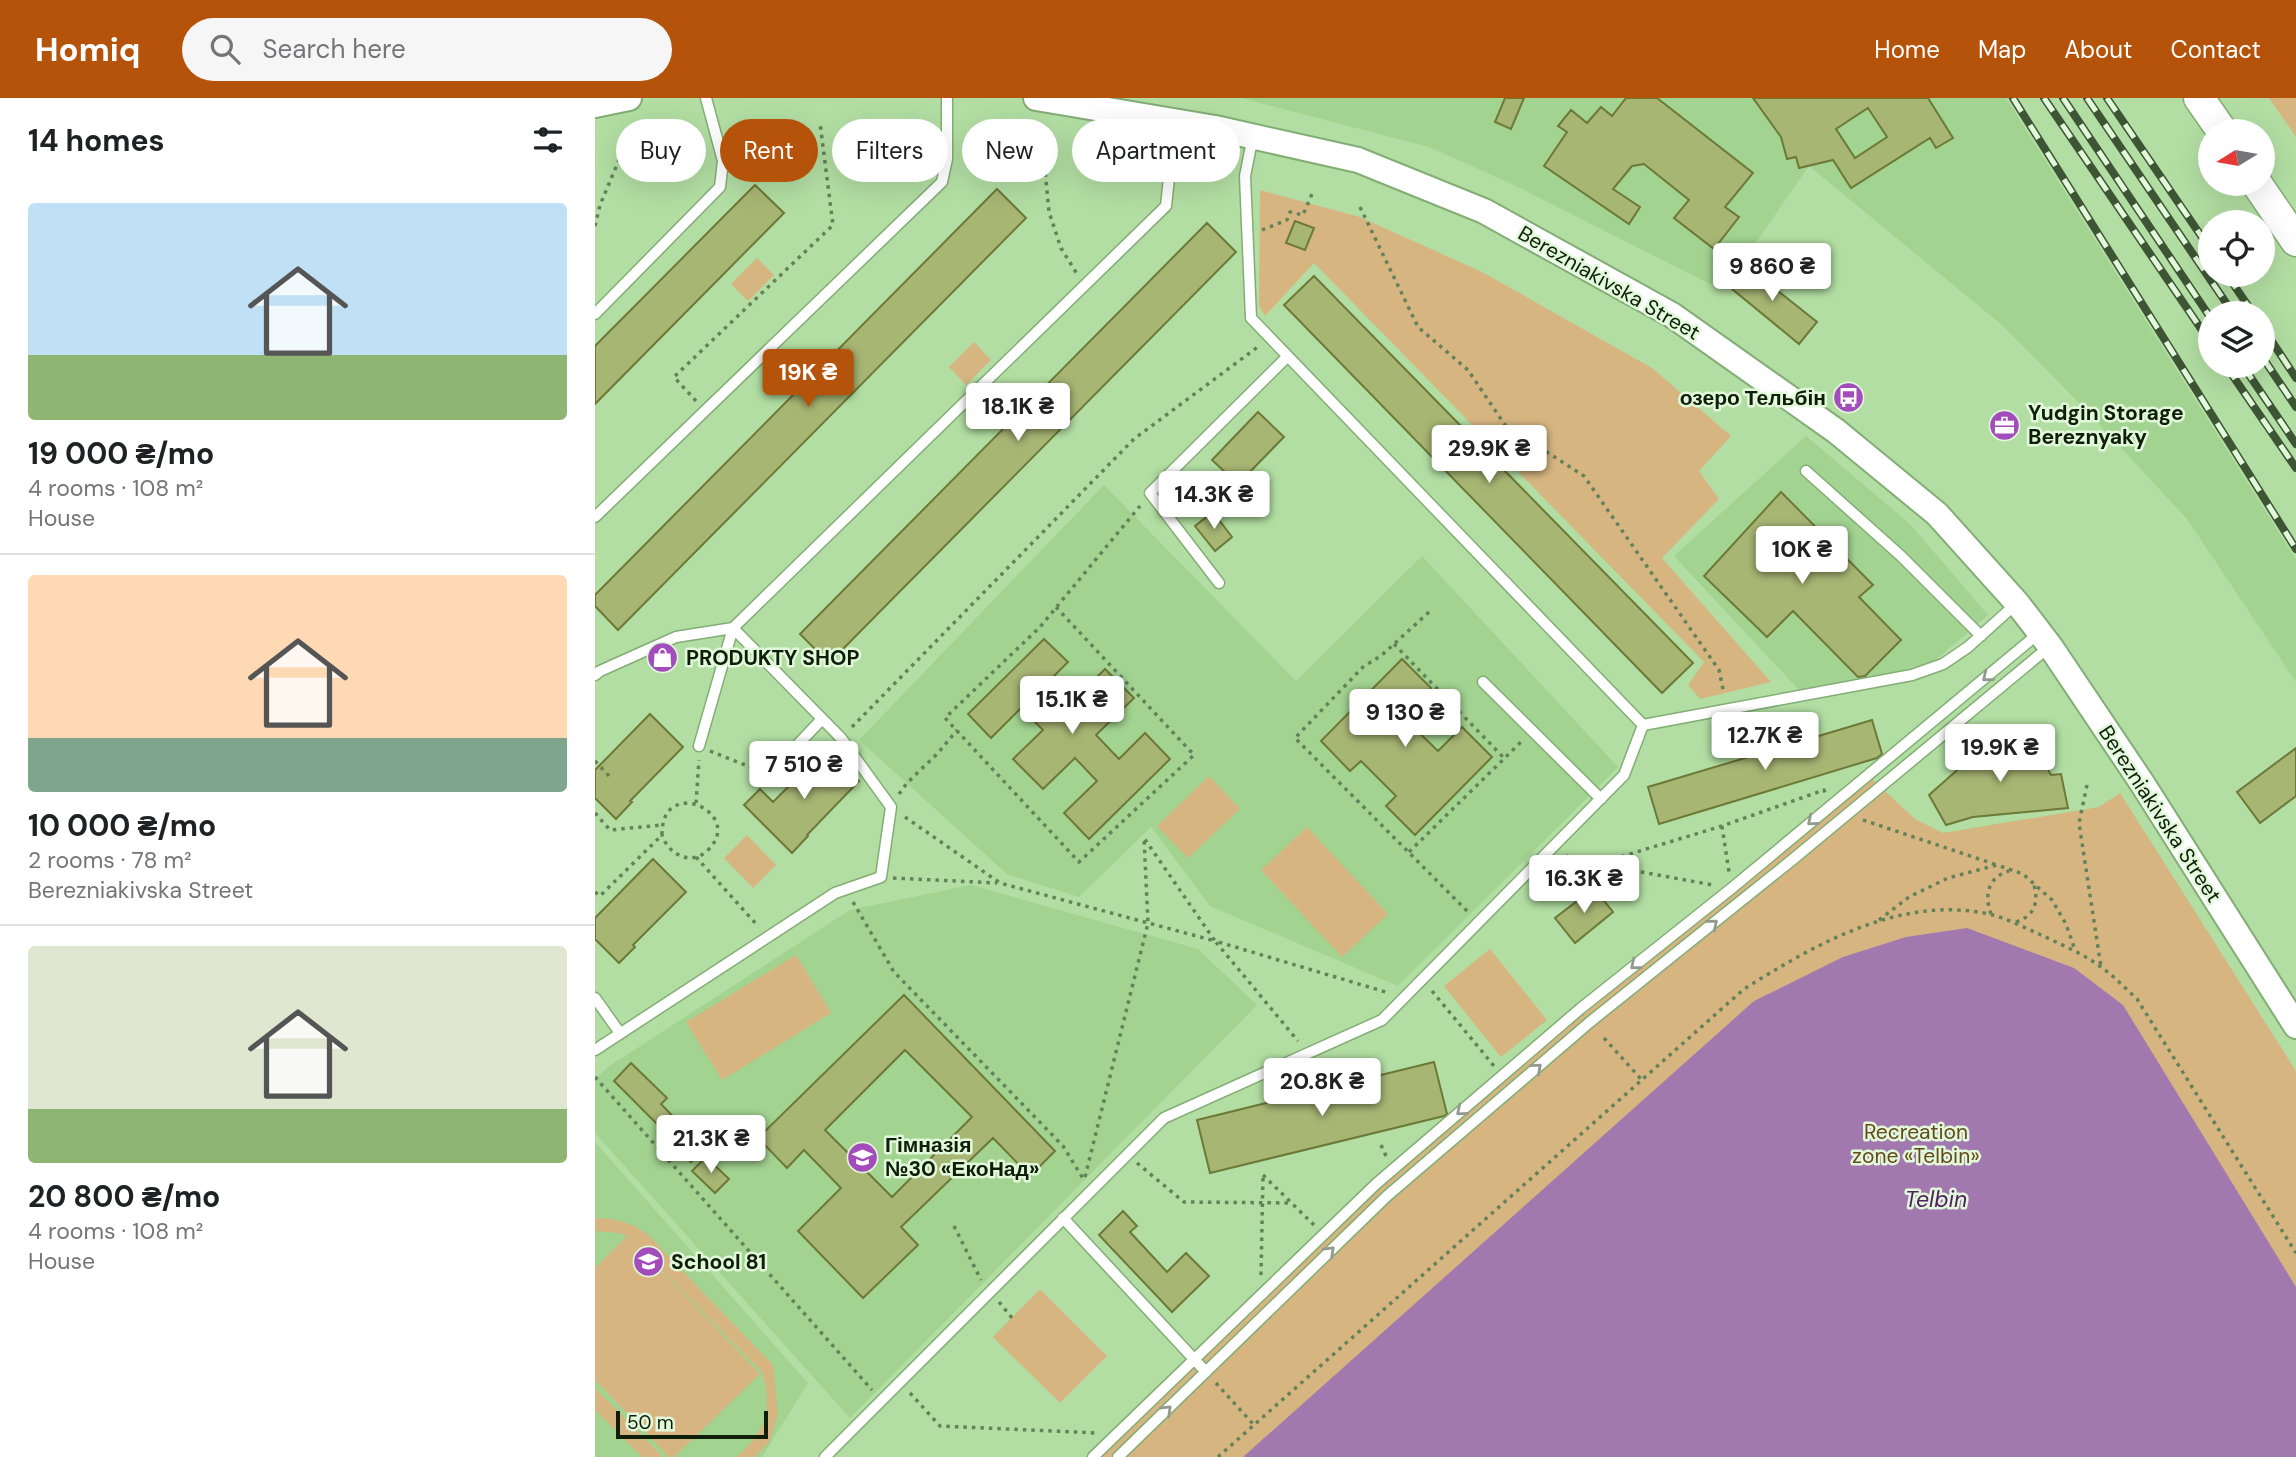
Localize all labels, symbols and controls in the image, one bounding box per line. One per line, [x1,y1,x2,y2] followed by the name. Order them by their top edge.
[182,18,672,81] search box
[35,28,140,71] text: Homiq
[206,30,244,68] icon: search
[262,32,406,66] text: Search here
[1874,34,1940,65] text: Home
[1978,34,2026,65] text: Map
[2064,34,2133,65] text: About
[2171,34,2261,65] text: Contact
[616,119,706,182] chip: Buy
[720,119,818,182] chip: Rent
[832,119,948,182] chip: Filters
[962,119,1058,182] chip: New
[1072,119,1240,182] chip: Apartment
[2198,119,2275,196] north arrow
[2198,119,2275,378] map controls
[28,121,165,160] text: 14 homes
[529,121,567,159] icon: filters
[2198,210,2275,287] button: locate
[1513,219,1705,347] street label: Berezniakivska Street
[1707,244,1837,303] pin: 9 860 ₴
[235,248,361,374] icon: home
[1729,251,1815,281] text: 9 860 ₴
[2198,301,2275,378] button: layers
[759,350,857,409] pin: 19K ₴
[779,357,837,387] text: 19K ₴
[1832,381,1866,415] bus stop icon: озеро Тельбін
[953,384,1083,443] pin: 18.1K ₴
[1680,384,1826,412] place label: озеро Тельбін
[982,391,1054,421] text: 18.1K ₴
[2028,399,2184,451] place label: Yudgin Storage Bereznyaky
[1988,408,2022,442] office icon: Yudgin Storage Bereznyaky
[1424,426,1554,485] pin: 29.9K ₴
[1448,433,1530,463] text: 29.9K ₴
[28,434,214,473] text: 19 000 ₴/mo
[1149,472,1279,531] pin: 14.3K ₴
[28,473,203,503] text: 4 rooms · 108 m²
[1175,479,1253,509] text: 14.3K ₴
[28,503,95,533] text: House
[1753,526,1851,586] pin: 10K ₴
[1772,534,1832,564] text: 10K ₴
[235,620,361,746] icon: home
[646,641,680,675] shop icon: PRODUKTY SHOP
[686,644,860,672] place label: PRODUKTY SHOP
[1983,668,1995,681] one-way arrow
[1007,676,1137,736] pin: 15.1K ₴
[1036,684,1108,714] text: 15.1K ₴
[1340,690,1470,749] pin: 9 130 ₴
[1365,697,1445,727] text: 9 130 ₴
[1700,712,1830,772] pin: 12.7K ₴
[1728,720,1802,750] text: 12.7K ₴
[2092,720,2228,908] street label: Berezniakivska Street
[1935,724,2065,784] pin: 19.9K ₴
[1961,732,2039,762] text: 19.9K ₴
[739,742,869,801] pin: 7 510 ₴
[765,749,843,779] text: 7 510 ₴
[28,806,216,845] text: 10 000 ₴/mo
[1807,813,1820,826] one-way arrow
[28,845,192,875] text: 2 rooms · 78 m²
[1519,856,1649,915] pin: 16.3K ₴
[1545,863,1623,893] text: 16.3K ₴
[28,875,253,905] text: Berezniakivska Street
[1705,919,1717,932] one-way arrow
[1631,956,1643,969] one-way arrow
[235,991,361,1117] icon: home
[1257,1058,1387,1118] pin: 20.8K ₴
[1528,1064,1541,1076] one-way arrow
[1280,1066,1364,1096] text: 20.8K ₴
[1456,1103,1469,1115] one-way arrow
[646,1116,776,1175] pin: 21.3K ₴
[1852,1118,1980,1170] park label: Recreation zone «Telbin»
[672,1123,750,1153] text: 21.3K ₴
[885,1131,1040,1183] place label: Гімназія №30 «ЕкоНад»
[845,1140,879,1174] school or university icon: Гімназія №30 «ЕкоНад»
[28,1177,220,1216] text: 20 800 ₴/mo
[1905,1184,1967,1214] water label: Telbin
[28,1216,203,1246] text: 4 rooms · 108 m²
[631,1245,665,1279] school or university icon: School 81
[28,1246,95,1276] text: House
[1322,1247,1335,1260] one-way arrow
[671,1248,766,1276] place label: School 81
[1158,1405,1171,1418] one-way arrow
[616,1408,768,1440] scale bar
[627,1410,674,1435] text: 50 m

